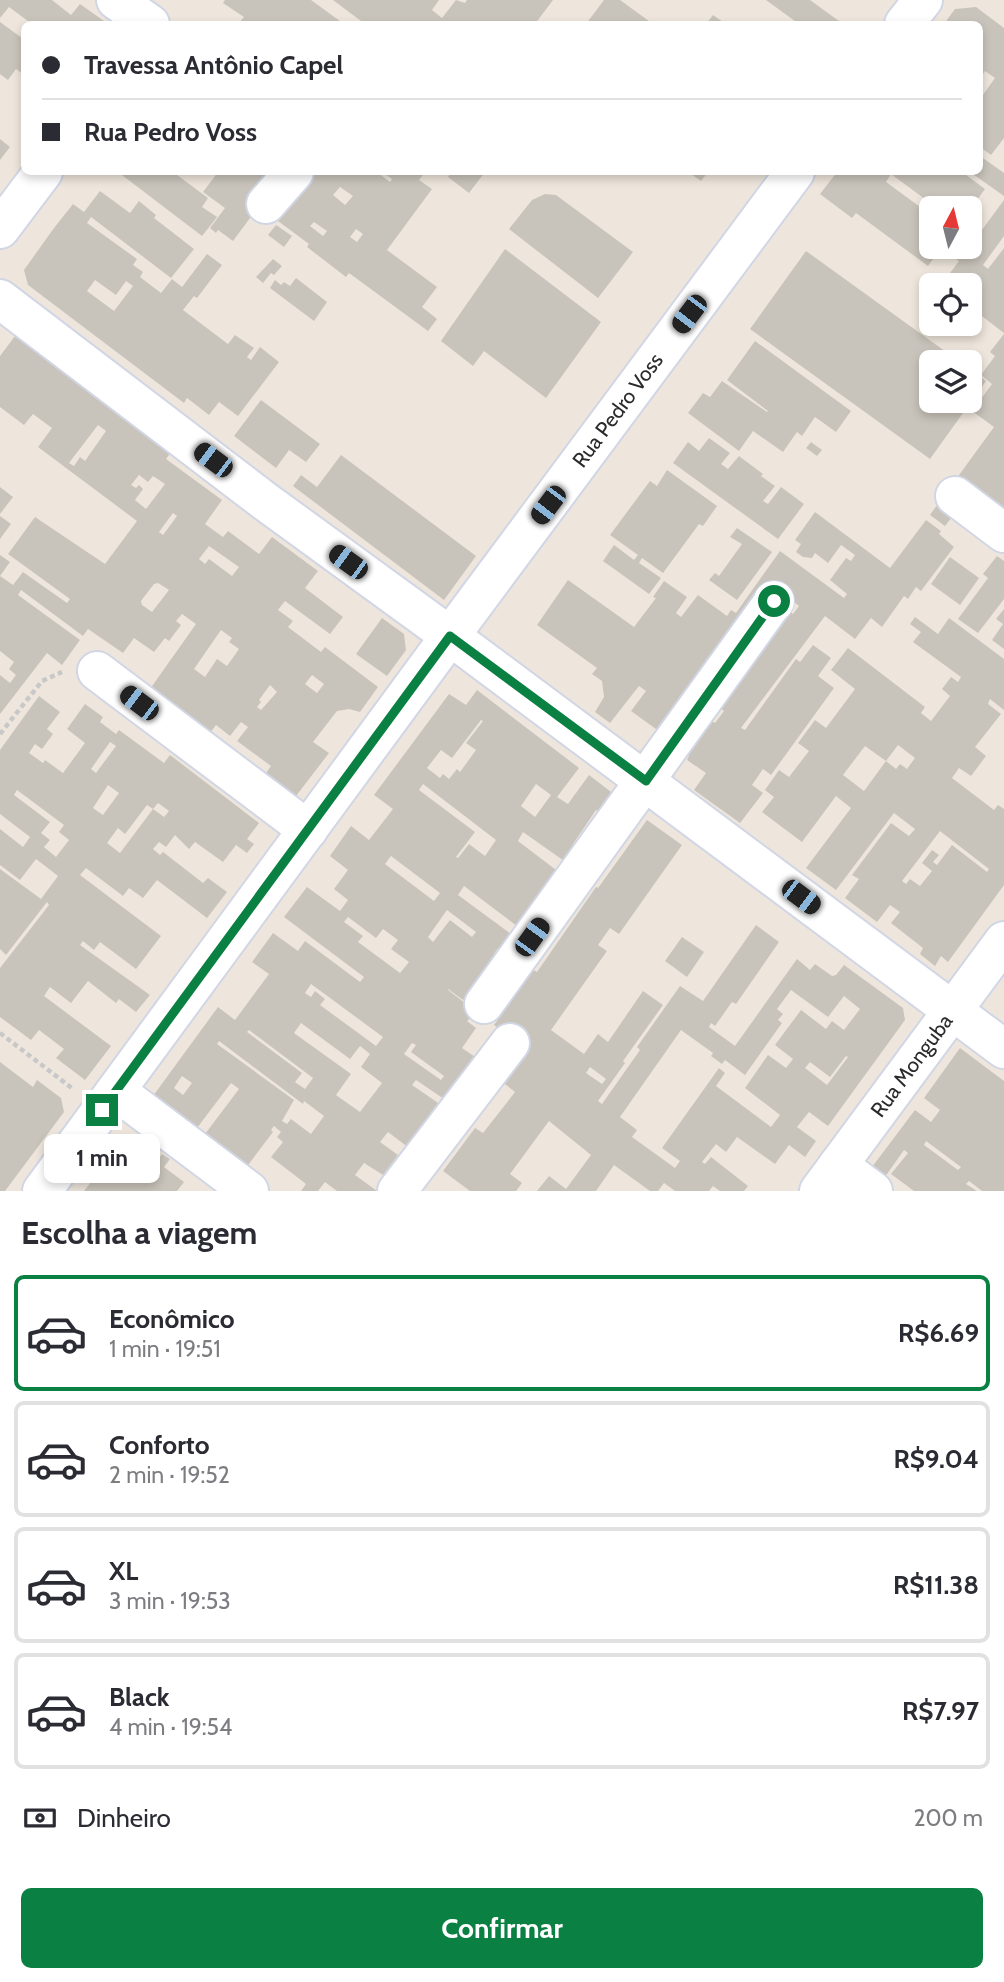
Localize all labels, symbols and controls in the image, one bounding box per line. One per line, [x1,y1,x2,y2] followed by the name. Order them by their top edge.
[84,49,343,81] text: Travessa Antônio Capel
[84,116,257,148] text: Rua Pedro Voss
[919,196,982,259] north arrow
[919,196,982,413] map controls
[919,273,982,336] button: locate
[668,291,711,337] car
[567,348,668,472] street label: Rua Pedro Voss
[919,350,982,413] button: layers
[190,439,237,481] car
[527,482,570,528] car
[325,541,372,583] car
[758,585,790,617] route start
[116,682,163,724] car
[778,876,825,918] car
[512,914,553,960] car
[865,1009,958,1122] street label: Rua Monguba
[86,1094,118,1126] route end
[44,1134,160,1184] callout: 1 min
[76,1144,128,1172] text: 1 min
[21,1213,257,1252] text: Escolha a viagem
[25,1302,88,1365] icon: car
[109,1303,235,1335] text: Econômico
[898,1317,979,1349] text: R$6.69
[109,1335,221,1363] text: 1 min · 19:51
[25,1428,88,1491] icon: car
[109,1429,210,1461] text: Conforto
[893,1443,979,1475] text: R$9.04
[109,1461,230,1489] text: 2 min · 19:52
[25,1554,88,1617] icon: car
[109,1555,138,1587] text: XL
[893,1569,979,1601] text: R$11.38
[109,1587,231,1615] text: 3 min · 19:53
[25,1680,88,1743] icon: car
[109,1681,169,1713] text: Black
[902,1695,979,1727] text: R$7.97
[109,1713,232,1741] text: 4 min · 19:54
[21,1799,59,1837] icon: cash
[77,1802,171,1834] text: Dinheiro
[913,1804,983,1832] text: 200 m
[21,1888,983,1968] button: Confirmar

